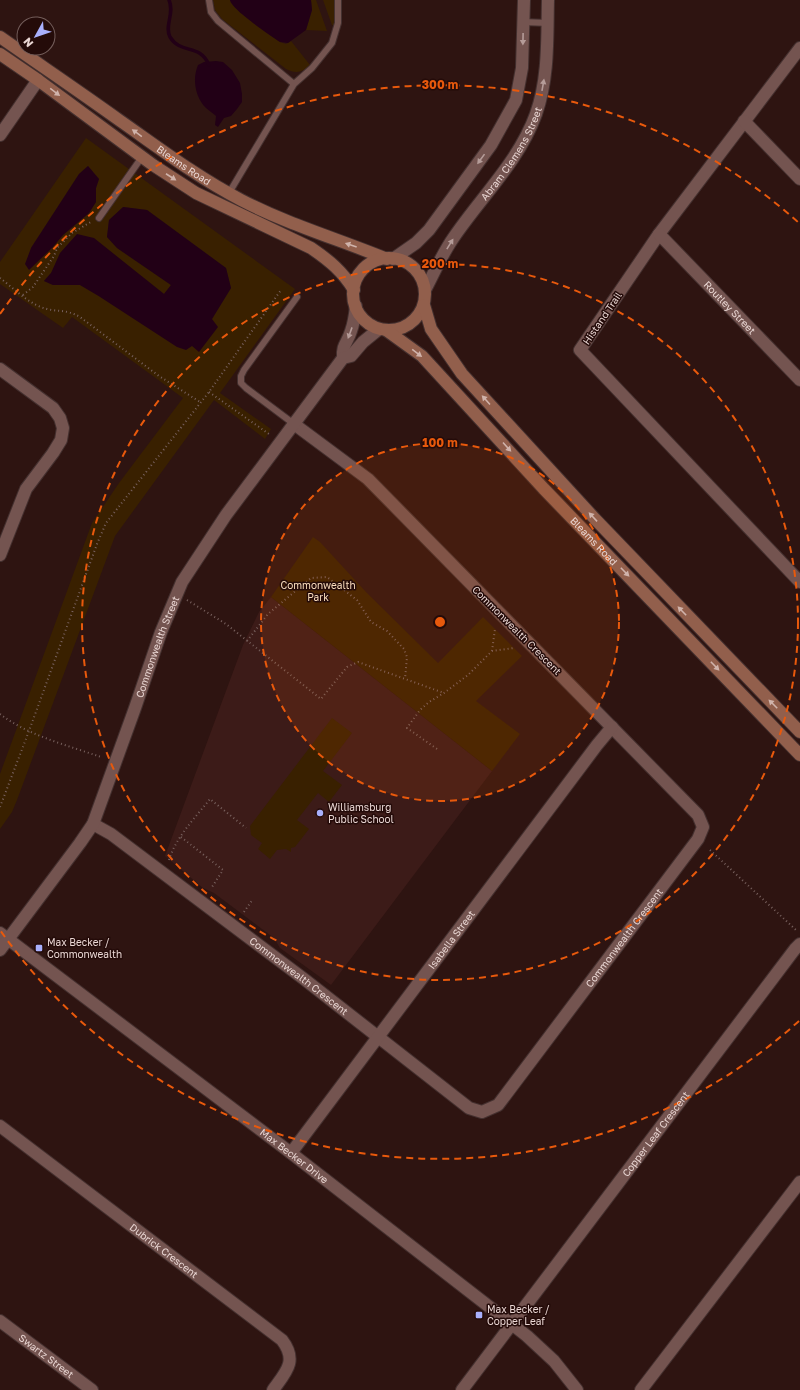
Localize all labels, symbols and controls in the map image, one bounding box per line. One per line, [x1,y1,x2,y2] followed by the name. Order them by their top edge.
[16,16,56,56] north arrow
[520,33,526,46] one-way arrow
[20,35,36,50] text: N
[422,77,458,92] text: 300 m
[540,79,546,91] one-way arrow
[49,88,60,96] one-way arrow
[478,106,544,203] street label: Abram Clemens Street
[132,130,142,138] one-way arrow
[154,143,213,187] street label: Bleams Road
[477,153,485,164] one-way arrow
[166,173,176,181] one-way arrow
[446,238,453,250] one-way arrow
[344,241,356,247] one-way arrow
[422,256,458,271] text: 200 m
[701,278,758,336] street label: Routley Street
[580,289,624,347] street label: Histand Trail
[347,327,353,339] one-way arrow
[412,349,423,357] one-way arrow
[481,395,491,405] one-way arrow
[422,435,458,450] text: 100 m
[502,442,511,452] one-way arrow
[588,512,598,522] one-way arrow
[568,514,620,568] street label: Bleams Road
[620,567,630,577] one-way arrow
[280,579,356,603] park label: Commonwealth Park
[470,583,564,677] street label: Commonwealth Crescent
[133,594,181,699] street label: Commonwealth Street
[678,606,687,616] one-way arrow
[433,615,447,629] centre of rings
[710,661,720,671] one-way arrow
[768,699,778,709] one-way arrow
[328,801,394,825] place label: Williamsburg Public School
[315,808,325,818] marker: Williamsburg Public School
[583,886,665,989] street label: Commonwealth Crescent
[425,908,477,971] street label: Isabella Street
[247,934,351,1017] street label: Commonwealth Crescent
[47,936,122,960] place label: Max Becker / Commonwealth
[34,943,44,953] marker: Max Becker / Commonwealth
[619,1089,691,1179] street label: Copper Leaf Crescent
[258,1126,331,1186] street label: Max Becker Drive
[128,1221,201,1280] street label: Dubrick Crescent
[487,1303,550,1327] place label: Max Becker / Copper Leaf
[474,1310,484,1320] marker: Max Becker / Copper Leaf
[17,1331,76,1380] street label: Swartz Street

